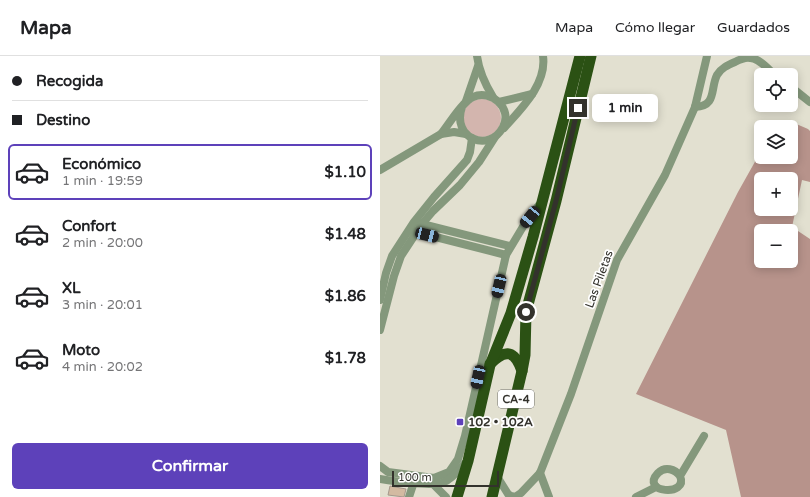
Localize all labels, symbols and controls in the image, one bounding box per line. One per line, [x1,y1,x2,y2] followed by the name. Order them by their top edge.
[20,17,72,39] text: Mapa
[555,19,593,36] text: Mapa
[615,19,695,36] text: Cómo llegar
[717,19,790,36] text: Guardados
[754,68,798,268] map controls
[754,68,798,112] button: locate
[36,72,103,90] text: Recogida
[592,94,658,122] callout: 1 min
[569,99,587,117] route end
[608,100,642,116] text: 1 min
[36,111,90,129] text: Destino
[754,120,798,164] button: layers
[14,154,50,190] icon: car
[62,155,141,173] text: Económico
[325,163,366,181] text: $1.10
[754,172,798,216] button: +
[62,173,143,189] text: 1 min · 19:59
[518,204,542,230] car
[14,216,50,252] icon: car
[62,217,116,235] text: Confort
[754,224,798,268] button: −
[325,225,366,243] text: $1.48
[414,226,440,244] car
[62,235,143,251] text: 2 min · 20:00
[582,248,616,310] street label: Las Piletas
[490,273,508,299] car
[14,278,50,314] icon: car
[62,279,81,297] text: XL
[325,287,366,305] text: $1.86
[62,297,143,313] text: 3 min · 20:01
[517,303,535,321] route start
[14,340,50,376] icon: car
[62,341,100,359] text: Moto
[325,349,366,367] text: $1.78
[62,359,143,375] text: 4 min · 20:02
[470,364,486,390] car
[498,390,534,408] road number: CA-4
[468,415,533,429] place label: 102 • 102A
[455,417,465,427] marker: 102 • 102A
[12,443,368,489] button: Confirmar
[392,469,499,488] scale bar
[398,471,432,484] text: 100 m

